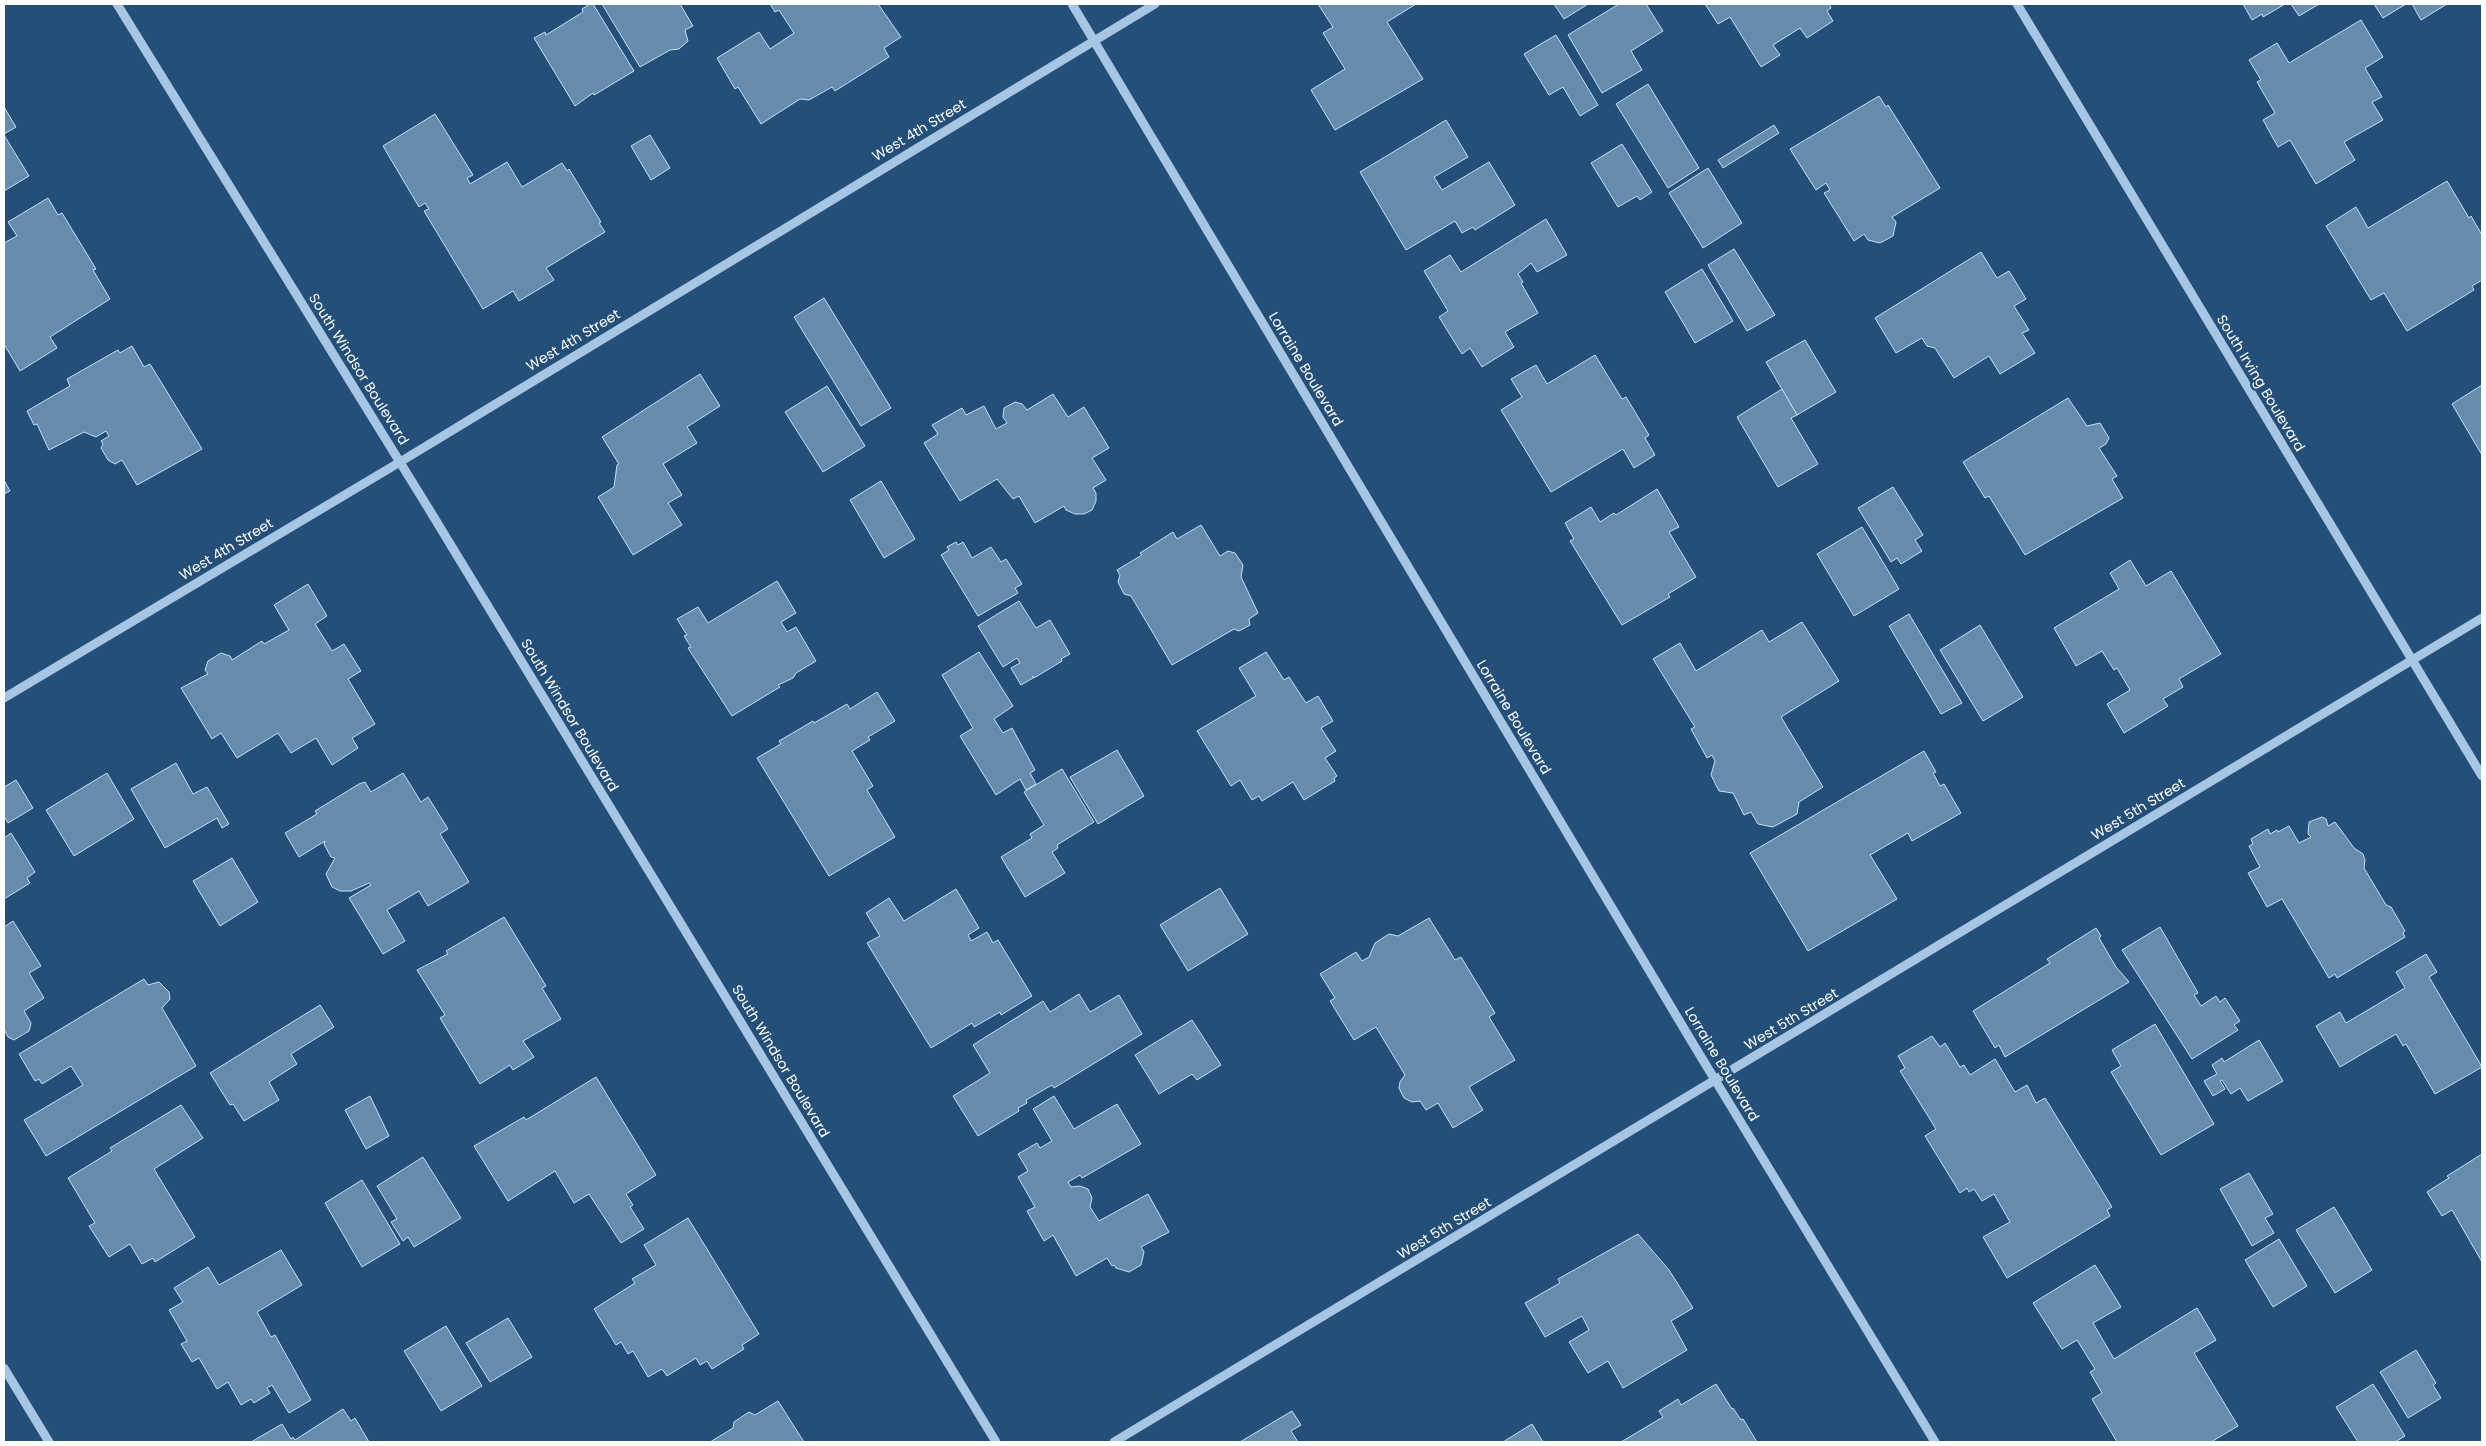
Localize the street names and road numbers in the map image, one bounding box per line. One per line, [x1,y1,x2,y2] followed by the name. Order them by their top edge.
[868,94,970,166] street label: West 4th Street
[304,289,414,449] street label: South Windsor Boulevard
[522,304,624,376] street label: West 4th Street
[1264,308,1348,430] street label: Lorraine Boulevard
[2212,311,2310,455] street label: South Irving Boulevard
[175,513,277,585] street label: West 4th Street
[516,635,624,795] street label: South Windsor Boulevard
[1472,656,1556,778] street label: Lorraine Boulevard
[2087,773,2189,845] street label: West 5th Street
[727,981,835,1141] street label: South Windsor Boulevard
[1740,983,1842,1055] street label: West 5th Street
[1680,1003,1764,1125] street label: Lorraine Boulevard
[1393,1192,1495,1264] street label: West 5th Street

